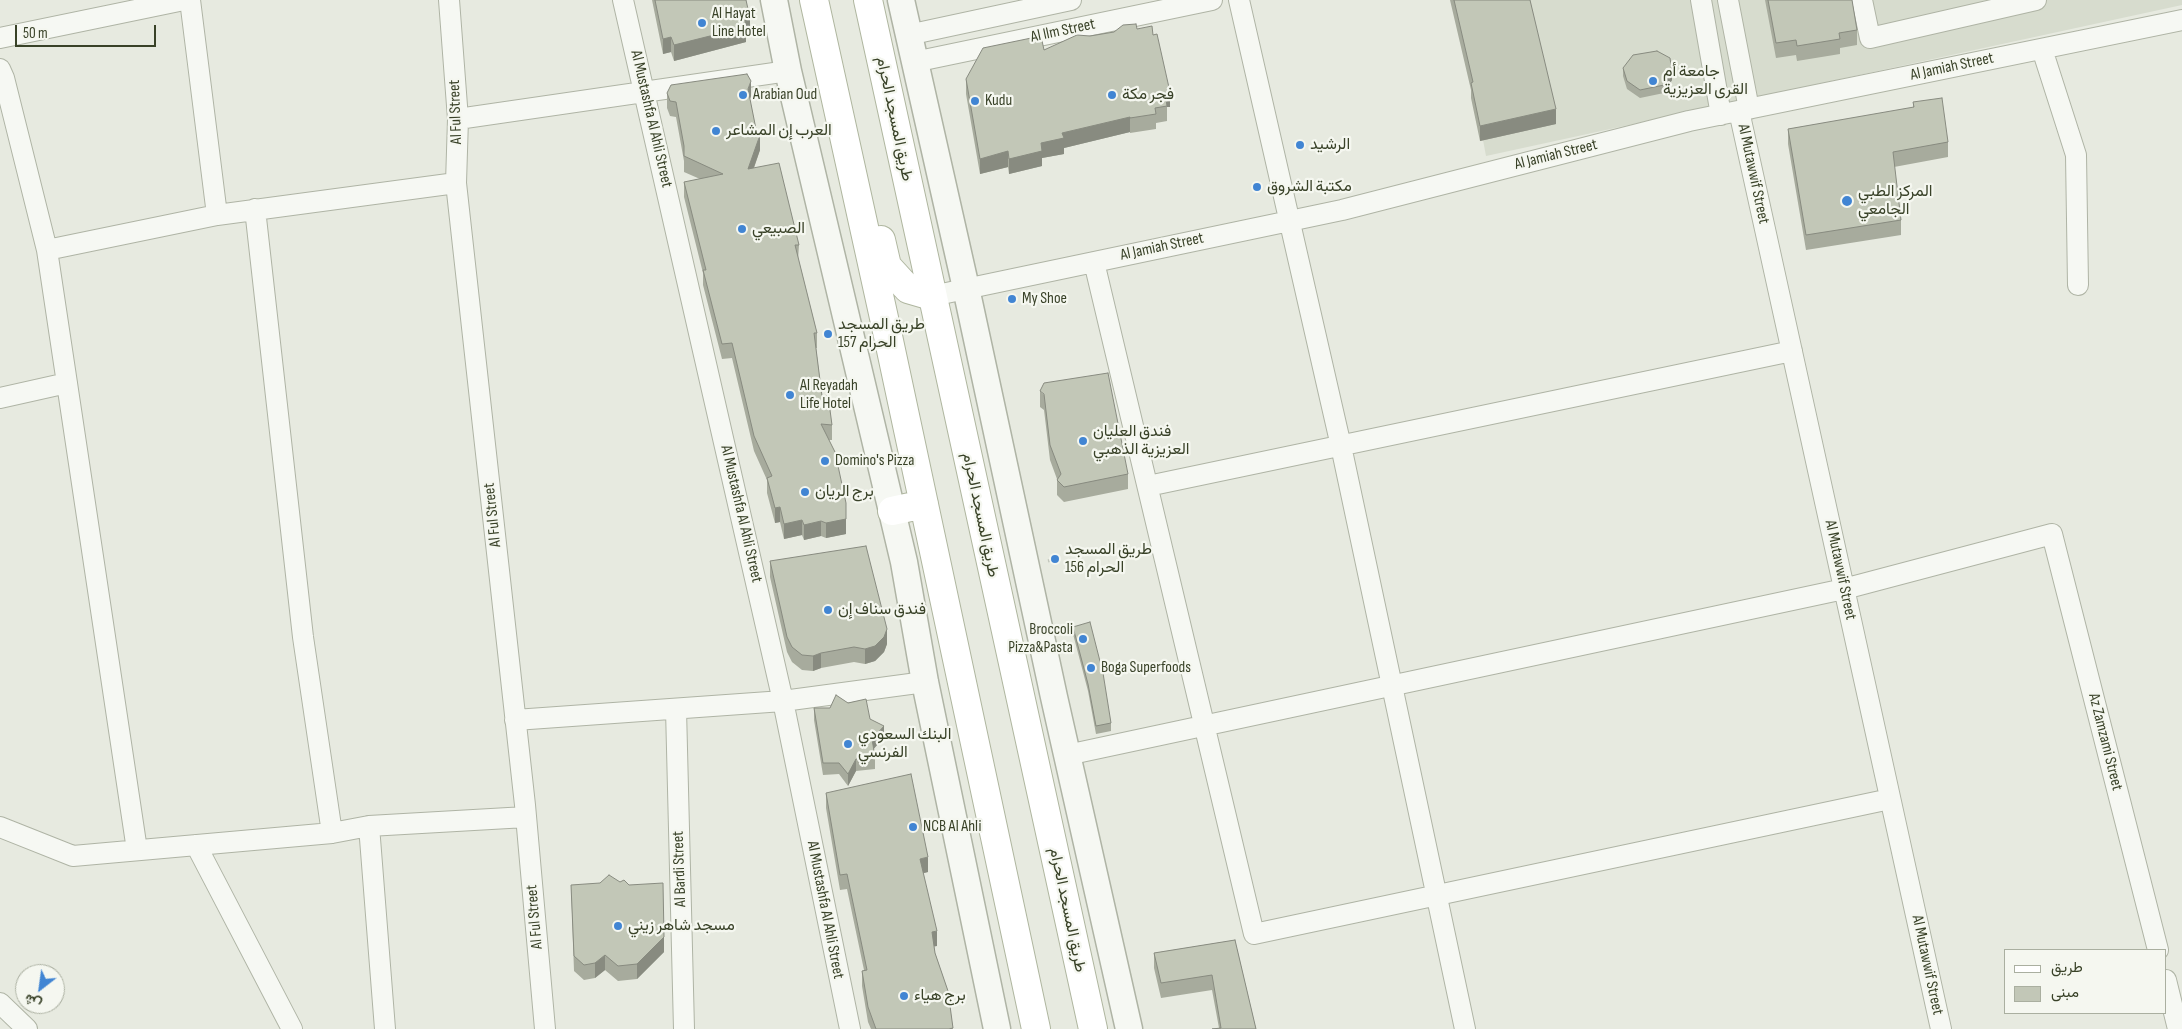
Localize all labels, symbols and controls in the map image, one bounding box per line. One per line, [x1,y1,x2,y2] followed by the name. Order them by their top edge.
[712,4,766,42] place label: Al Hayat Line Hotel
[18,15,159,47] scale bar
[1029,15,1097,47] street label: Al Ilm Street
[696,17,708,29] marker: Al Hayat Line Hotel
[23,24,48,43] text: 50 m
[626,48,676,190] street label: Al Mustashfa Al Ahli Street
[1909,49,1995,85] street label: Al Jamiah Street
[871,55,917,183] street label: طريق المسجد الحرام
[1663,62,1748,100] place label: جامعة أم القرى العزيزية
[1647,75,1659,87] marker: جامعة أم القرى العزيزية
[445,79,467,145] street label: Al Ful Street
[753,85,817,105] place label: Arabian Oud
[1122,85,1174,105] place label: فجر مكة
[737,89,749,101] marker: Arabian Oud
[1106,89,1118,101] marker: فجر مكة
[985,91,1012,111] place label: Kudu
[969,95,981,107] marker: Kudu
[726,121,832,141] place label: العرب إن المشاعر
[1733,122,1773,226] street label: Al Mutawwif Street
[710,125,722,137] marker: العرب إن المشاعر
[1310,135,1350,155] place label: الرشيد
[1513,135,1599,175] street label: Al Jamiah Street
[1294,139,1306,151] marker: الرشيد
[1267,177,1352,197] place label: مكتبة الشروق
[1251,181,1263,193] marker: مكتبة الشروق
[1858,182,1933,220] place label: المركز الطبي الجامعي
[1840,194,1854,208] marker: المركز الطبي الجامعي
[752,219,805,239] place label: الصبيعي
[736,223,748,235] marker: الصبيعي
[1119,229,1205,265] street label: Al Jamiah Street
[1022,289,1067,309] place label: My Shoe
[1006,293,1018,305] marker: My Shoe
[838,315,925,353] place label: طريق المسجد الحرام 157
[822,328,834,340] marker: طريق المسجد الحرام 157
[800,376,858,414] place label: Al Reyadah Life Hotel
[784,389,796,401] marker: Al Reyadah Life Hotel
[1093,422,1190,460] place label: فندق العليان العزيزية الذهبي
[1077,435,1089,447] marker: فندق العليان العزيزية الذهبي
[716,443,766,585] street label: Al Mustashfa Al Ahli Street
[835,451,914,471] place label: Domino's Pizza
[957,451,1003,579] street label: طريق المسجد الحرام
[819,455,831,467] marker: Domino's Pizza
[480,482,506,548] street label: Al Ful Street
[815,482,874,502] place label: برج الريان
[799,486,811,498] marker: برج الريان
[1820,518,1860,622] street label: Al Mutawwif Street
[1065,540,1152,578] place label: طريق المسجد الحرام 156
[1049,553,1061,565] marker: طريق المسجد الحرام 156
[838,600,926,620] place label: فندق سناف إن
[822,604,834,616] marker: فندق سناف إن
[1008,620,1073,658] place label: Broccoli Pizza&Pasta
[1077,633,1089,645] marker: Broccoli Pizza&Pasta
[1101,658,1191,678] place label: Boga Superfoods
[1085,662,1097,674] marker: Boga Superfoods
[2084,691,2126,793] street label: Az Zamzami Street
[858,725,951,763] place label: البنك السعودي الفرنسي
[842,738,854,750] marker: البنك السعودي الفرنسي
[923,817,981,837] place label: NCB Al Ahli
[907,821,919,833] marker: NCB Al Ahli
[669,831,691,907] street label: Al Bardi Street
[802,839,848,981] street label: Al Mustashfa Al Ahli Street
[1044,846,1090,974] street label: طريق المسجد الحرام
[523,884,547,950] street label: Al Ful Street
[1907,913,1947,1017] street label: Al Mutawwif Street
[628,916,735,936] place label: مسجد شاهر زيني
[612,920,624,932] marker: مسجد شاهر زيني
[2004,949,2167,1014] legend
[2051,958,2083,977] text: طريق
[15,964,65,1014] north arrow
[2051,983,2079,1002] text: مبنى
[914,986,966,1006] place label: برج هياء
[21,990,44,1013] text: ش
[898,990,910,1002] marker: برج هياء

